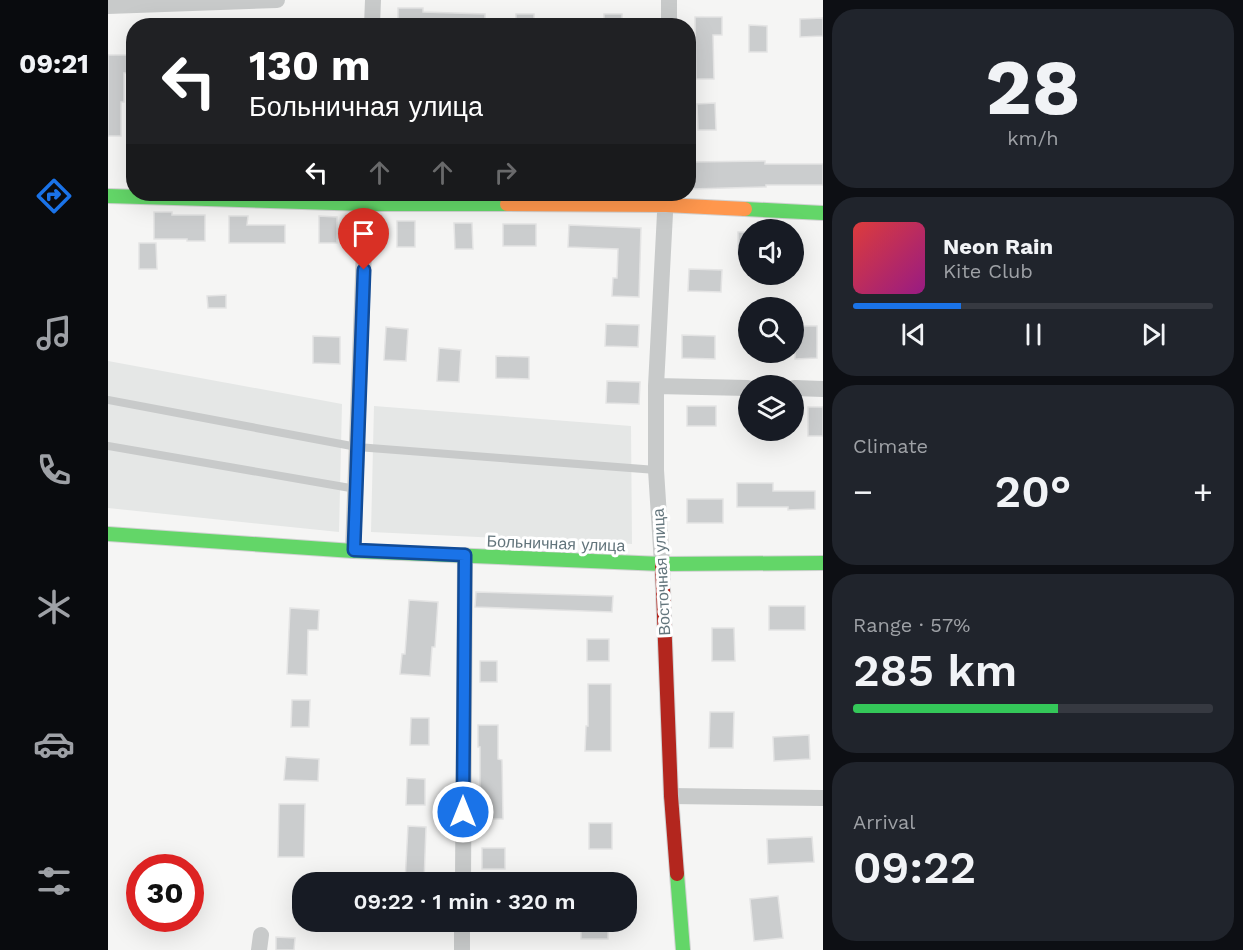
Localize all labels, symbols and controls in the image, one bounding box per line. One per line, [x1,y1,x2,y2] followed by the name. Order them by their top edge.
[249,41,371,90] text: 130 m
[985,41,1081,133] text: 28
[150,42,228,120] icon: left
[19,48,89,80] text: 09:21
[249,91,483,123] text: Больничная улица
[1007,126,1059,150] text: km/h
[300,156,333,189] icon: left
[363,156,396,189] icon: ahead
[426,156,459,189] icon: ahead
[489,156,522,189] icon: right
[33,175,75,217] icon: directions
[338,208,389,270] pin
[347,217,380,250] icon: arrive
[738,219,804,441] map controls
[738,219,804,285] button: sound
[943,234,1053,259] text: Neon Rain
[943,259,1033,283] text: Kite Club
[738,297,804,363] button: search
[33,312,75,354] icon: music
[897,318,930,351] icon: previous
[1017,318,1050,351] icon: pause
[1137,318,1170,351] icon: next
[738,375,804,441] button: layers
[853,434,928,458] text: Climate
[33,449,75,491] icon: phone
[995,465,1071,518] text: 20°
[853,472,873,511] text: −
[1193,472,1213,511] text: +
[649,508,674,636] street label: Восточная улица
[486,532,626,555] street label: Больничная улица
[33,586,75,628] icon: climate
[853,613,970,637] text: Range · 57%
[853,644,1017,697] text: 285 km
[33,723,75,765] icon: car
[431,780,495,844] position arrow
[853,810,915,834] text: Arrival
[853,841,976,894] text: 09:22
[126,854,204,932] speed limit sign: 30
[33,860,75,902] icon: filters
[353,889,576,914] text: 09:22 · 1 min · 320 m

